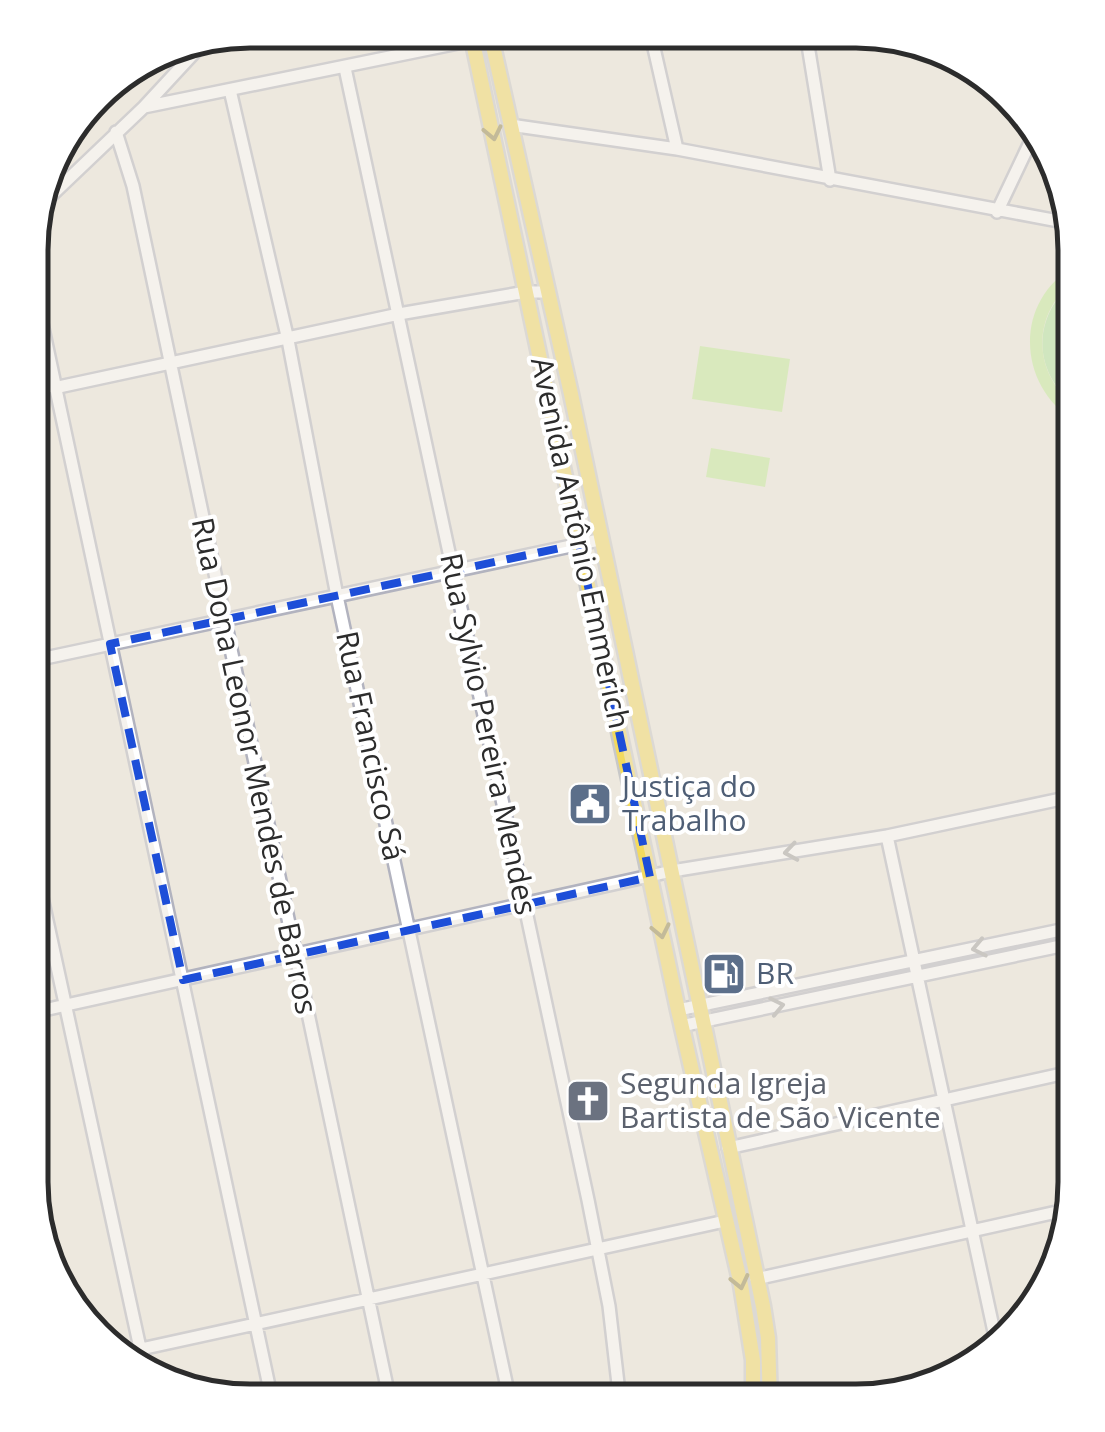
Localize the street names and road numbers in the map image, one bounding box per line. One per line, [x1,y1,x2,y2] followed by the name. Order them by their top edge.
[522,353,641,732] street label: Avenida Antônio Emmerich
[183,514,328,1018] street label: Rua Dona Leonor Mendes de Barros
[431,549,548,918] street label: Rua Sylvio Pereira Mendes
[327,627,416,864] street label: Rua Francisco Sá

